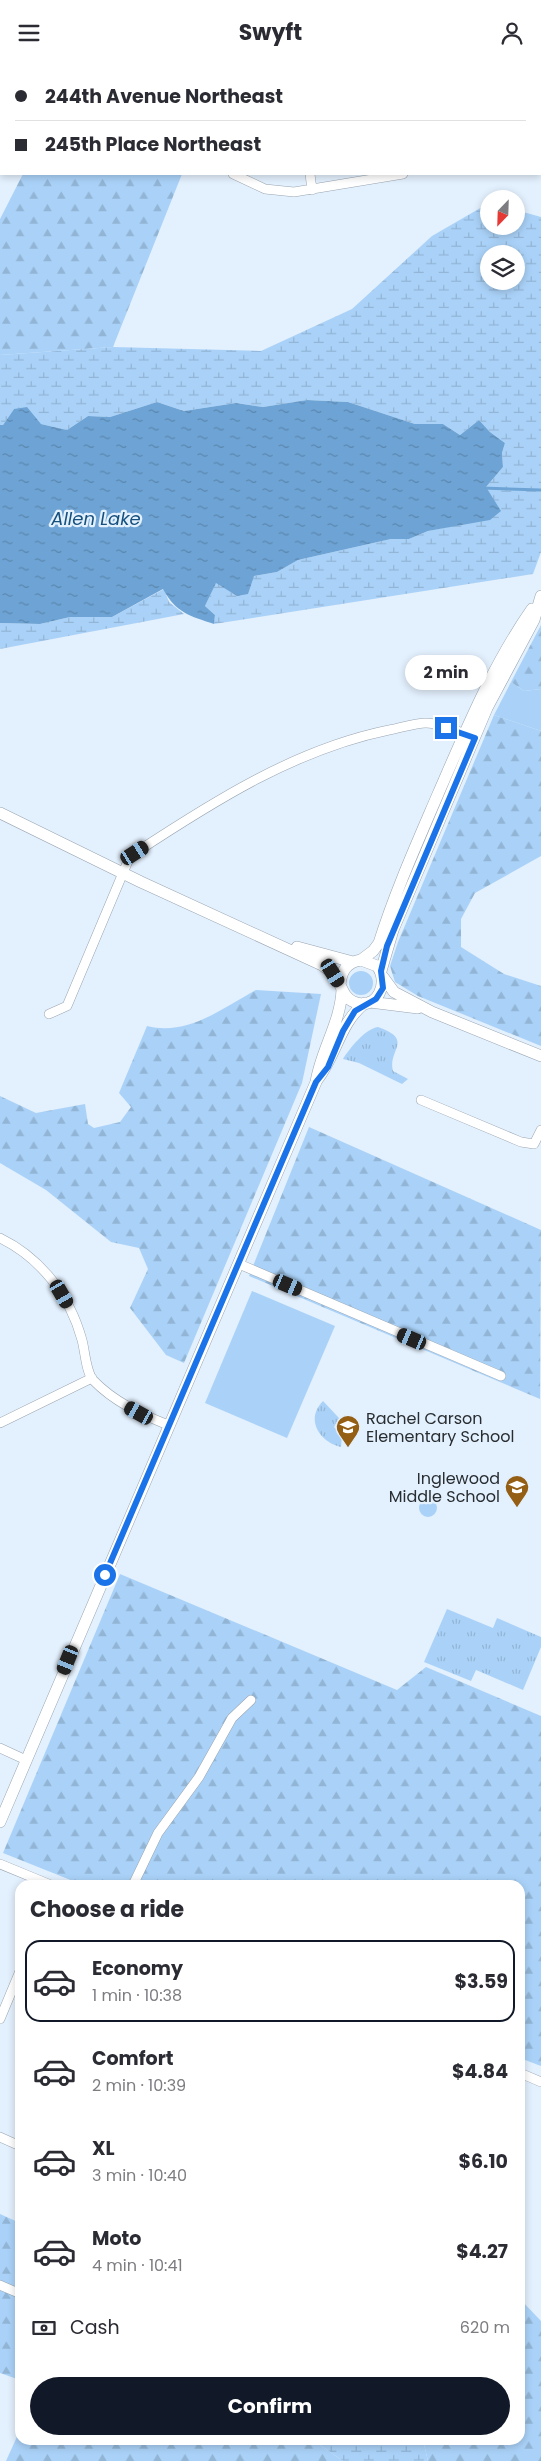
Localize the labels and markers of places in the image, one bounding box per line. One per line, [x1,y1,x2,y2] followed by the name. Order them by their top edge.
[366,1407,514,1448] place label: Rachel Carson Elementary School
[335,1414,361,1448] school or university icon: Rachel Carson Elementary School
[389,1467,500,1508] place label: Inglewood Middle School
[504,1474,530,1508] school or university icon: Inglewood Middle School

